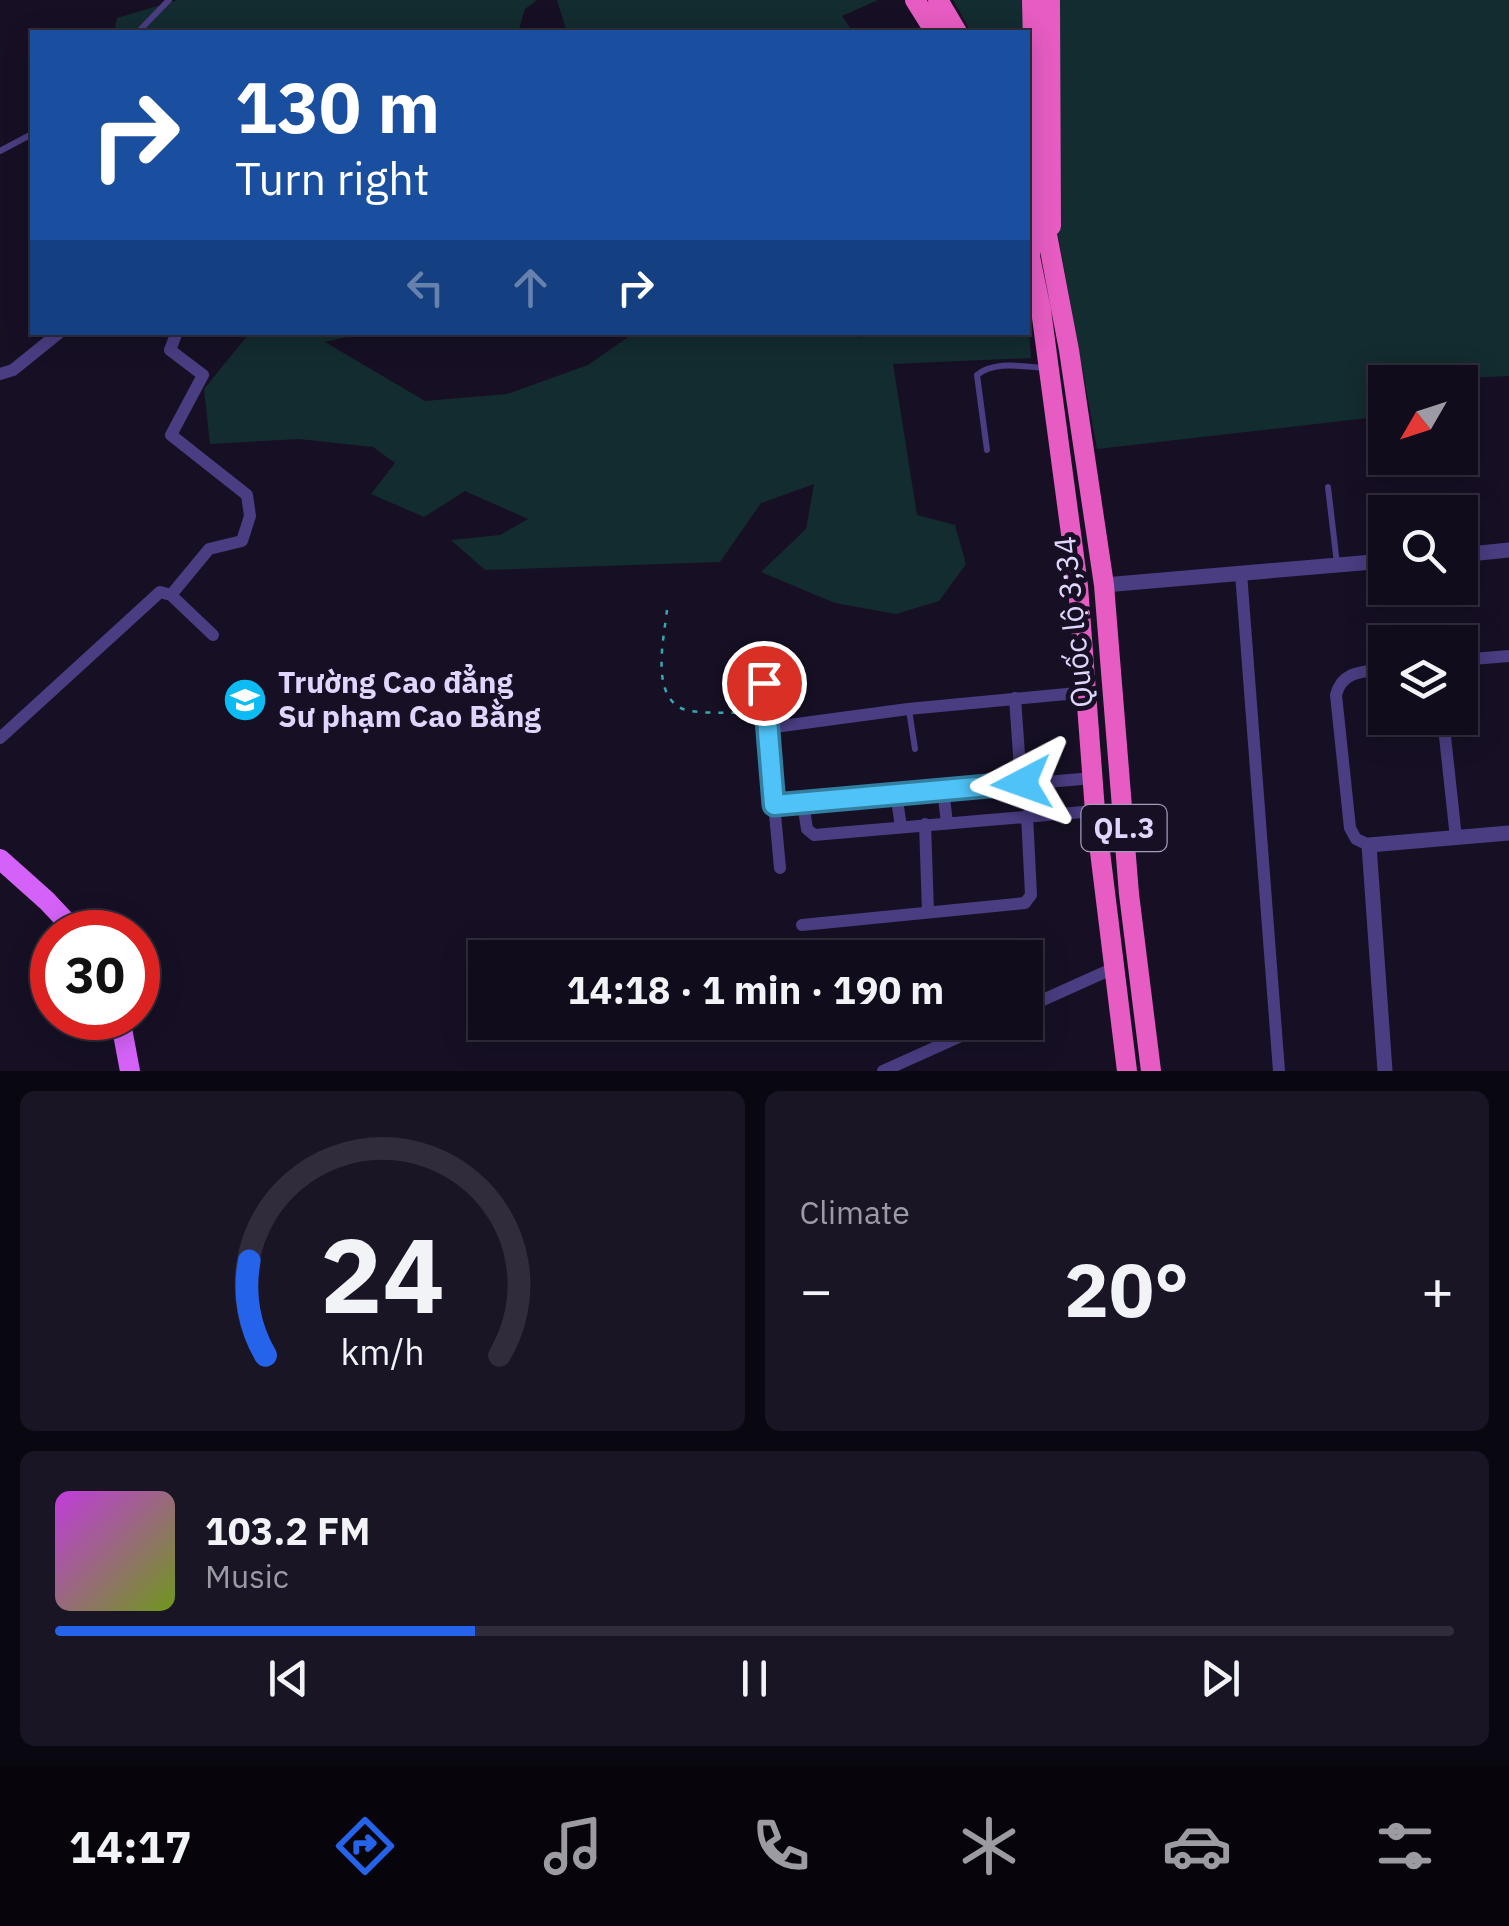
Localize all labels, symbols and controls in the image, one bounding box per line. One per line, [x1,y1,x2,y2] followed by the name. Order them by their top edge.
[235,61,440,152] text: 130 m
[70,70,200,200] icon: right
[235,149,430,207] text: Turn right
[398,260,453,315] icon: left
[503,260,558,315] icon: ahead
[608,260,663,315] icon: right
[1368,365,1478,475] north arrow
[1368,365,1478,735] map controls
[1368,495,1478,605] button: search
[1044,535,1101,710] street label: Quốc lộ 3;34
[1368,625,1478,735] button: layers
[722,641,807,726] pin
[737,656,792,711] icon: arrive
[278,662,541,735] place label: Trường Cao đẳng Sư phạm Cao Bằng
[222,677,268,723] school or university icon: Trường Cao đẳng Sư phạm Cao Bằng
[970,731,1074,835] position arrow
[1082,805,1166,851] road number: QL.3
[30,910,160,1040] speed limit sign: 30
[567,965,944,1014] text: 14:18 · 1 min · 190 m
[800,1191,910,1233] text: Climate
[320,1206,445,1342] text: 24
[1064,1240,1189,1338] text: 20°
[800,1254,833,1325] text: −
[1421,1254,1454,1325] text: +
[340,1328,424,1375] text: km/h
[205,1506,370,1555] text: 103.2 FM
[205,1555,289,1597] text: Music
[261,1651,316,1706] icon: previous
[727,1651,782,1706] icon: pause
[1193,1651,1248,1706] icon: next
[330,1811,400,1881] icon: directions
[538,1811,608,1881] icon: music
[746,1811,816,1881] icon: phone
[954,1811,1024,1881] icon: climate
[1162,1811,1232,1881] icon: car
[1370,1811,1440,1881] icon: filters
[69,1817,192,1875] text: 14:17

